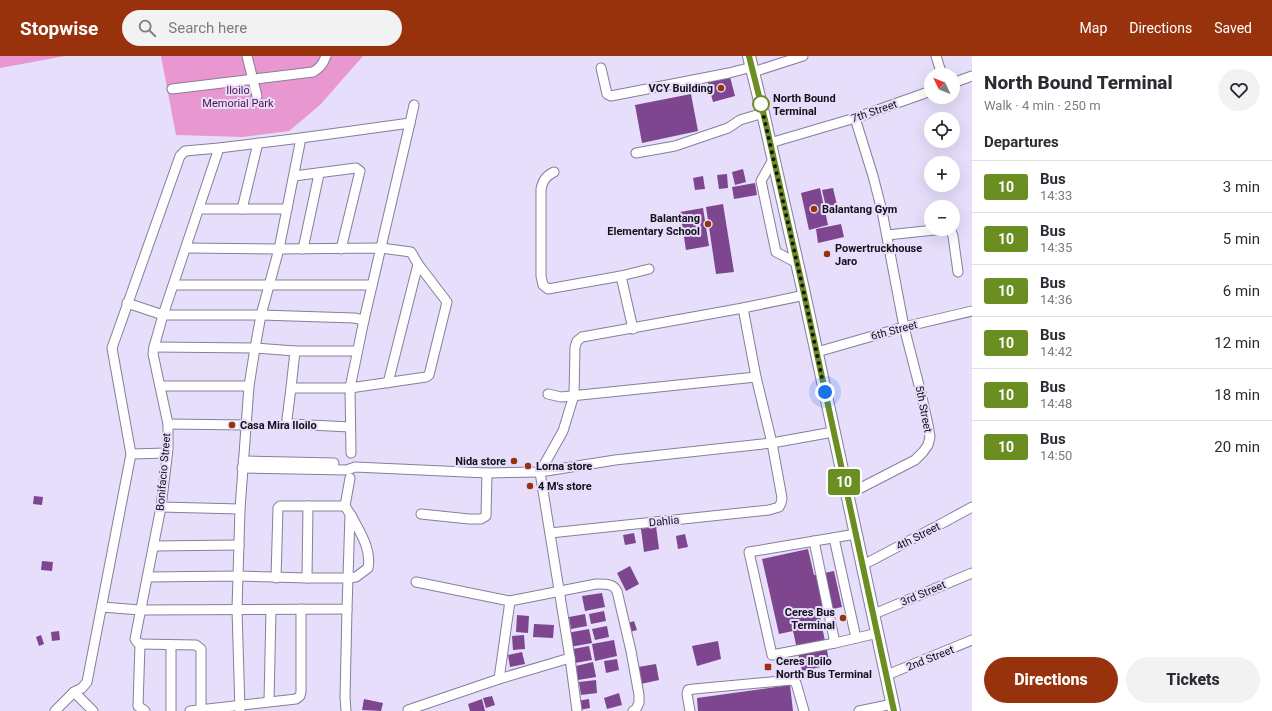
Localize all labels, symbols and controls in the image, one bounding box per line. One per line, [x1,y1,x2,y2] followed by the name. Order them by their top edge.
[122,10,402,46] search box
[20,17,98,40] text: Stopwise
[136,17,158,39] icon: search
[168,19,247,37] text: Search here
[1080,20,1107,36] text: Map
[1129,20,1192,36] text: Directions
[1214,20,1252,36] text: Saved
[924,68,960,104] north arrow
[924,68,960,236] map controls
[1218,69,1260,111] button: heart
[984,71,1173,94] text: North Bound Terminal
[649,82,713,95] place label: VCY Building
[716,83,726,93] marker: VCY Building
[202,84,274,110] park label: Iloilo Memorial Park
[773,92,836,118] place label: North Bound Terminal
[752,95,770,113] marker: North Bound Terminal
[850,97,899,125] street label: 7th Street
[984,98,1101,113] text: Walk · 4 min · 250 m
[924,112,960,148] button: locate
[984,133,1059,151] text: Departures
[924,156,960,192] button: +
[1040,170,1066,188] text: Bus
[1223,178,1260,196] text: 3 min
[998,179,1014,195] text: 10
[1040,188,1072,203] text: 14:33
[924,200,960,236] button: −
[822,203,897,216] place label: Balantang Gym
[809,204,819,214] marker: Balantang Gym
[607,212,700,238] place label: Balantang Elementary School
[703,219,713,229] marker: Balantang Elementary School
[1040,222,1066,240] text: Bus
[1223,230,1260,248] text: 5 min
[998,231,1014,247] text: 10
[1040,240,1072,255] text: 14:35
[835,242,922,268] place label: Powertruckhouse Jaro
[822,249,832,259] marker: Powertruckhouse Jaro
[1040,274,1066,292] text: Bus
[1223,282,1260,300] text: 6 min
[998,283,1014,299] text: 10
[1040,292,1072,307] text: 14:36
[869,318,919,343] street label: 6th Street
[1040,326,1066,344] text: Bus
[1214,334,1260,352] text: 12 min
[998,335,1014,351] text: 10
[1040,344,1072,359] text: 14:42
[1040,378,1066,396] text: Bus
[815,382,835,402] your location
[913,384,935,434] street label: 5th Street
[1214,386,1260,404] text: 18 min
[998,387,1014,403] text: 10
[1040,396,1072,411] text: 14:48
[240,419,317,432] place label: Casa Mira Iloilo
[227,420,237,430] marker: Casa Mira Iloilo
[1040,430,1066,448] text: Bus
[154,432,173,512] street label: Bonifacio Street
[1214,438,1260,456] text: 20 min
[998,439,1014,455] text: 10
[1040,448,1072,463] text: 14:50
[455,455,506,468] place label: Nida store
[509,456,519,466] marker: Nida store
[536,460,592,473] place label: Lorna store
[523,461,533,471] marker: Lorna store
[826,469,862,495] line badge: 10
[836,474,852,490] text: 10
[538,480,592,493] place label: 4 M's store
[525,481,535,491] marker: 4 M's store
[648,513,680,530] street label: Dahlia
[894,520,943,553] street label: 4th Street
[899,578,948,609] street label: 3rd Street
[785,606,835,632] place label: Ceres Bus Terminal
[838,613,848,623] marker: Ceres Bus Terminal
[904,643,956,674] street label: 2nd Street
[776,655,872,681] place label: Ceres Iloilo North Bus Terminal
[984,657,1118,703] button: Directions
[1126,657,1260,703] button: Tickets
[763,662,773,672] marker: Ceres Iloilo North Bus Terminal

